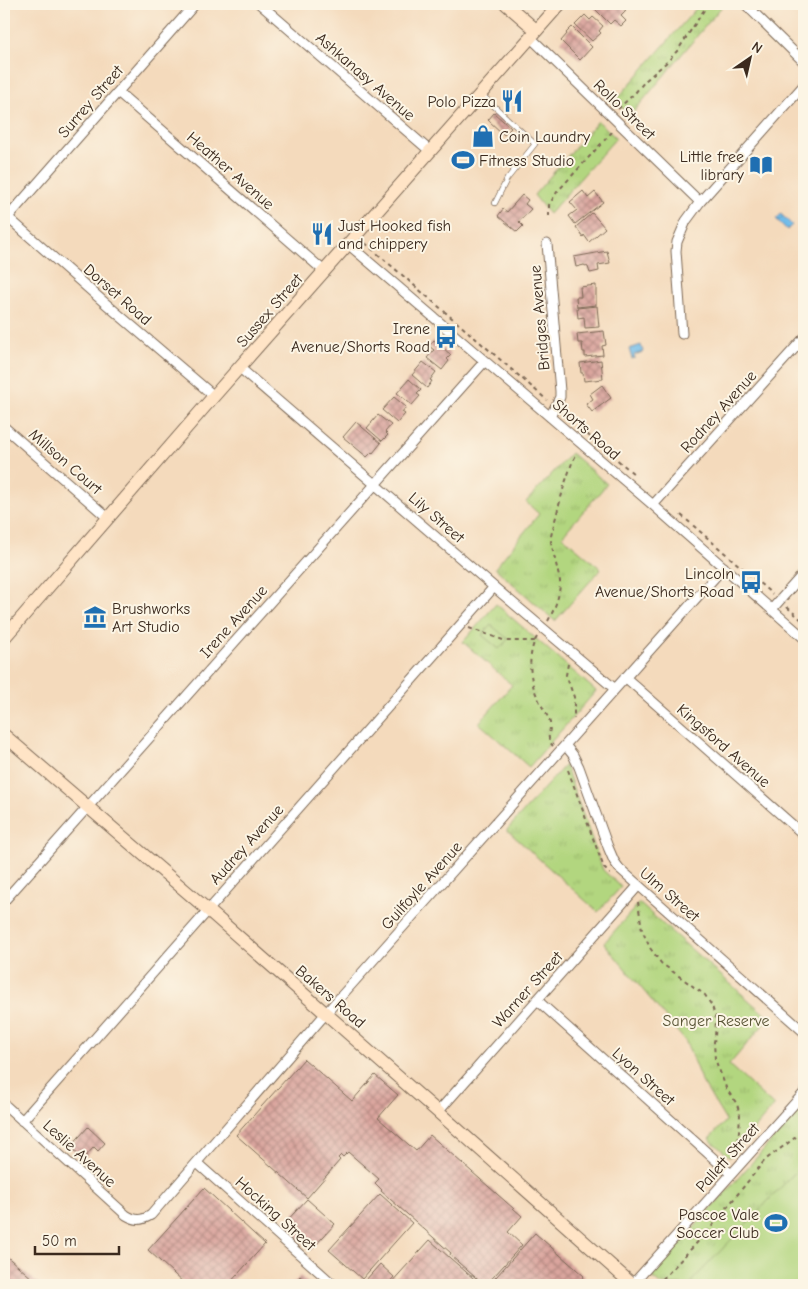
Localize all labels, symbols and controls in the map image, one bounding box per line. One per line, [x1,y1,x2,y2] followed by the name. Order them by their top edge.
[312,29,418,125] street label: Ashkanasy Avenue
[726,32,776,82] north arrow
[748,38,766,57] text: N
[54,61,127,142] street label: Surrey Street
[590,76,659,144] street label: Rollo Street
[499,88,525,114] restaurant icon: Polo Pizza
[428,93,496,111] place label: Polo Pizza
[470,123,496,149] shop icon: Coin Laundry
[183,128,278,213] street label: Heather Avenue
[499,128,591,146] place label: Coin Laundry
[450,147,476,173] sports icon: Fitness Studio
[680,148,745,184] place label: Little free library
[479,152,574,170] place label: Fitness Studio
[748,152,774,178] library icon: Little free library
[338,217,451,253] place label: Just Hooked fish and chippery
[309,221,335,247] restaurant icon: Just Hooked fish and chippery
[80,260,155,329] street label: Dorset Road
[526,265,554,371] street label: Bridges Avenue
[233,270,307,351] street label: Sussex Street
[291,320,430,356] place label: Irene Avenue/Shorts Road
[433,324,459,350] bus stop icon: Irene Avenue/Shorts Road
[677,367,760,456] street label: Rodney Avenue
[549,396,624,464] street label: Shorts Road
[25,425,106,499] street label: Millson Court
[405,489,468,547] street label: Lily Street
[595,565,734,601] place label: Lincoln Avenue/Shorts Road
[738,569,764,595] bus stop icon: Lincoln Avenue/Shorts Road
[197,582,271,662] street label: Irene Avenue
[112,600,191,636] place label: Brushworks Art Studio
[82,604,108,630] museum icon: Brushworks Art Studio
[673,700,774,791] street label: Kingsford Avenue
[206,801,287,888] street label: Audrey Avenue
[378,838,466,933] street label: Guilfoyle Avenue
[636,864,703,926] street label: Ulm Street
[489,948,567,1031] street label: Warner Street
[292,962,369,1032] street label: Bakers Road
[663,1012,769,1030] park label: Sanger Reserve
[608,1044,679,1110] street label: Lyon Street
[39,1116,119,1191] street label: Leslie Avenue
[692,1119,764,1196] street label: Pallett Street
[231,1173,320,1255] street label: Hocking Street
[677,1206,759,1242] place label: Pascoe Vale Soccer Club
[763,1210,789,1236] sports icon: Pascoe Vale Soccer Club
[35,1224,119,1256] scale bar
[42,1232,77,1250] text: 50 m

